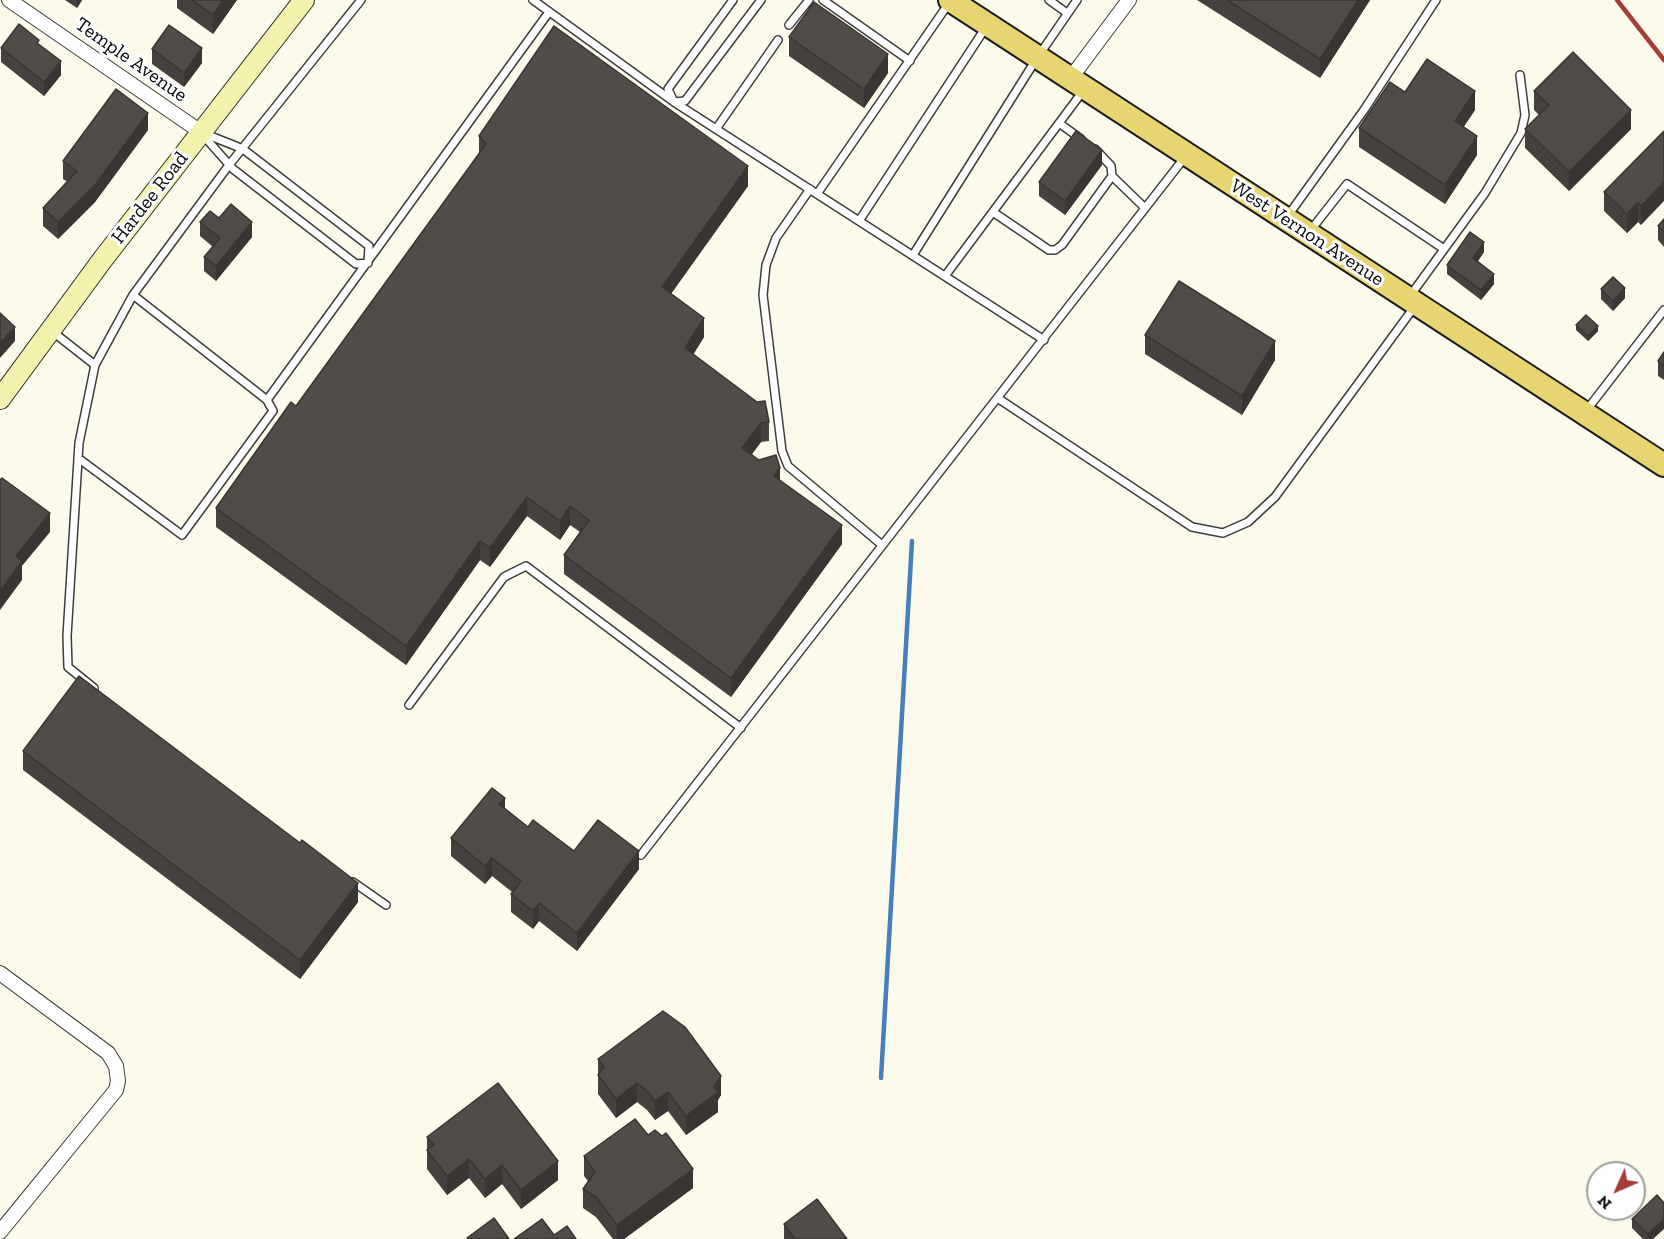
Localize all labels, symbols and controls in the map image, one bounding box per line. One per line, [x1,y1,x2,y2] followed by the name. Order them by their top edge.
[70,12,192,108] street label: Temple Avenue
[107,147,193,249] street label: Hardee Road
[1226,174,1388,292] street label: West Vernon Avenue
[1586,1161,1646,1221] north arrow
[1593,1192,1615,1214] text: N

